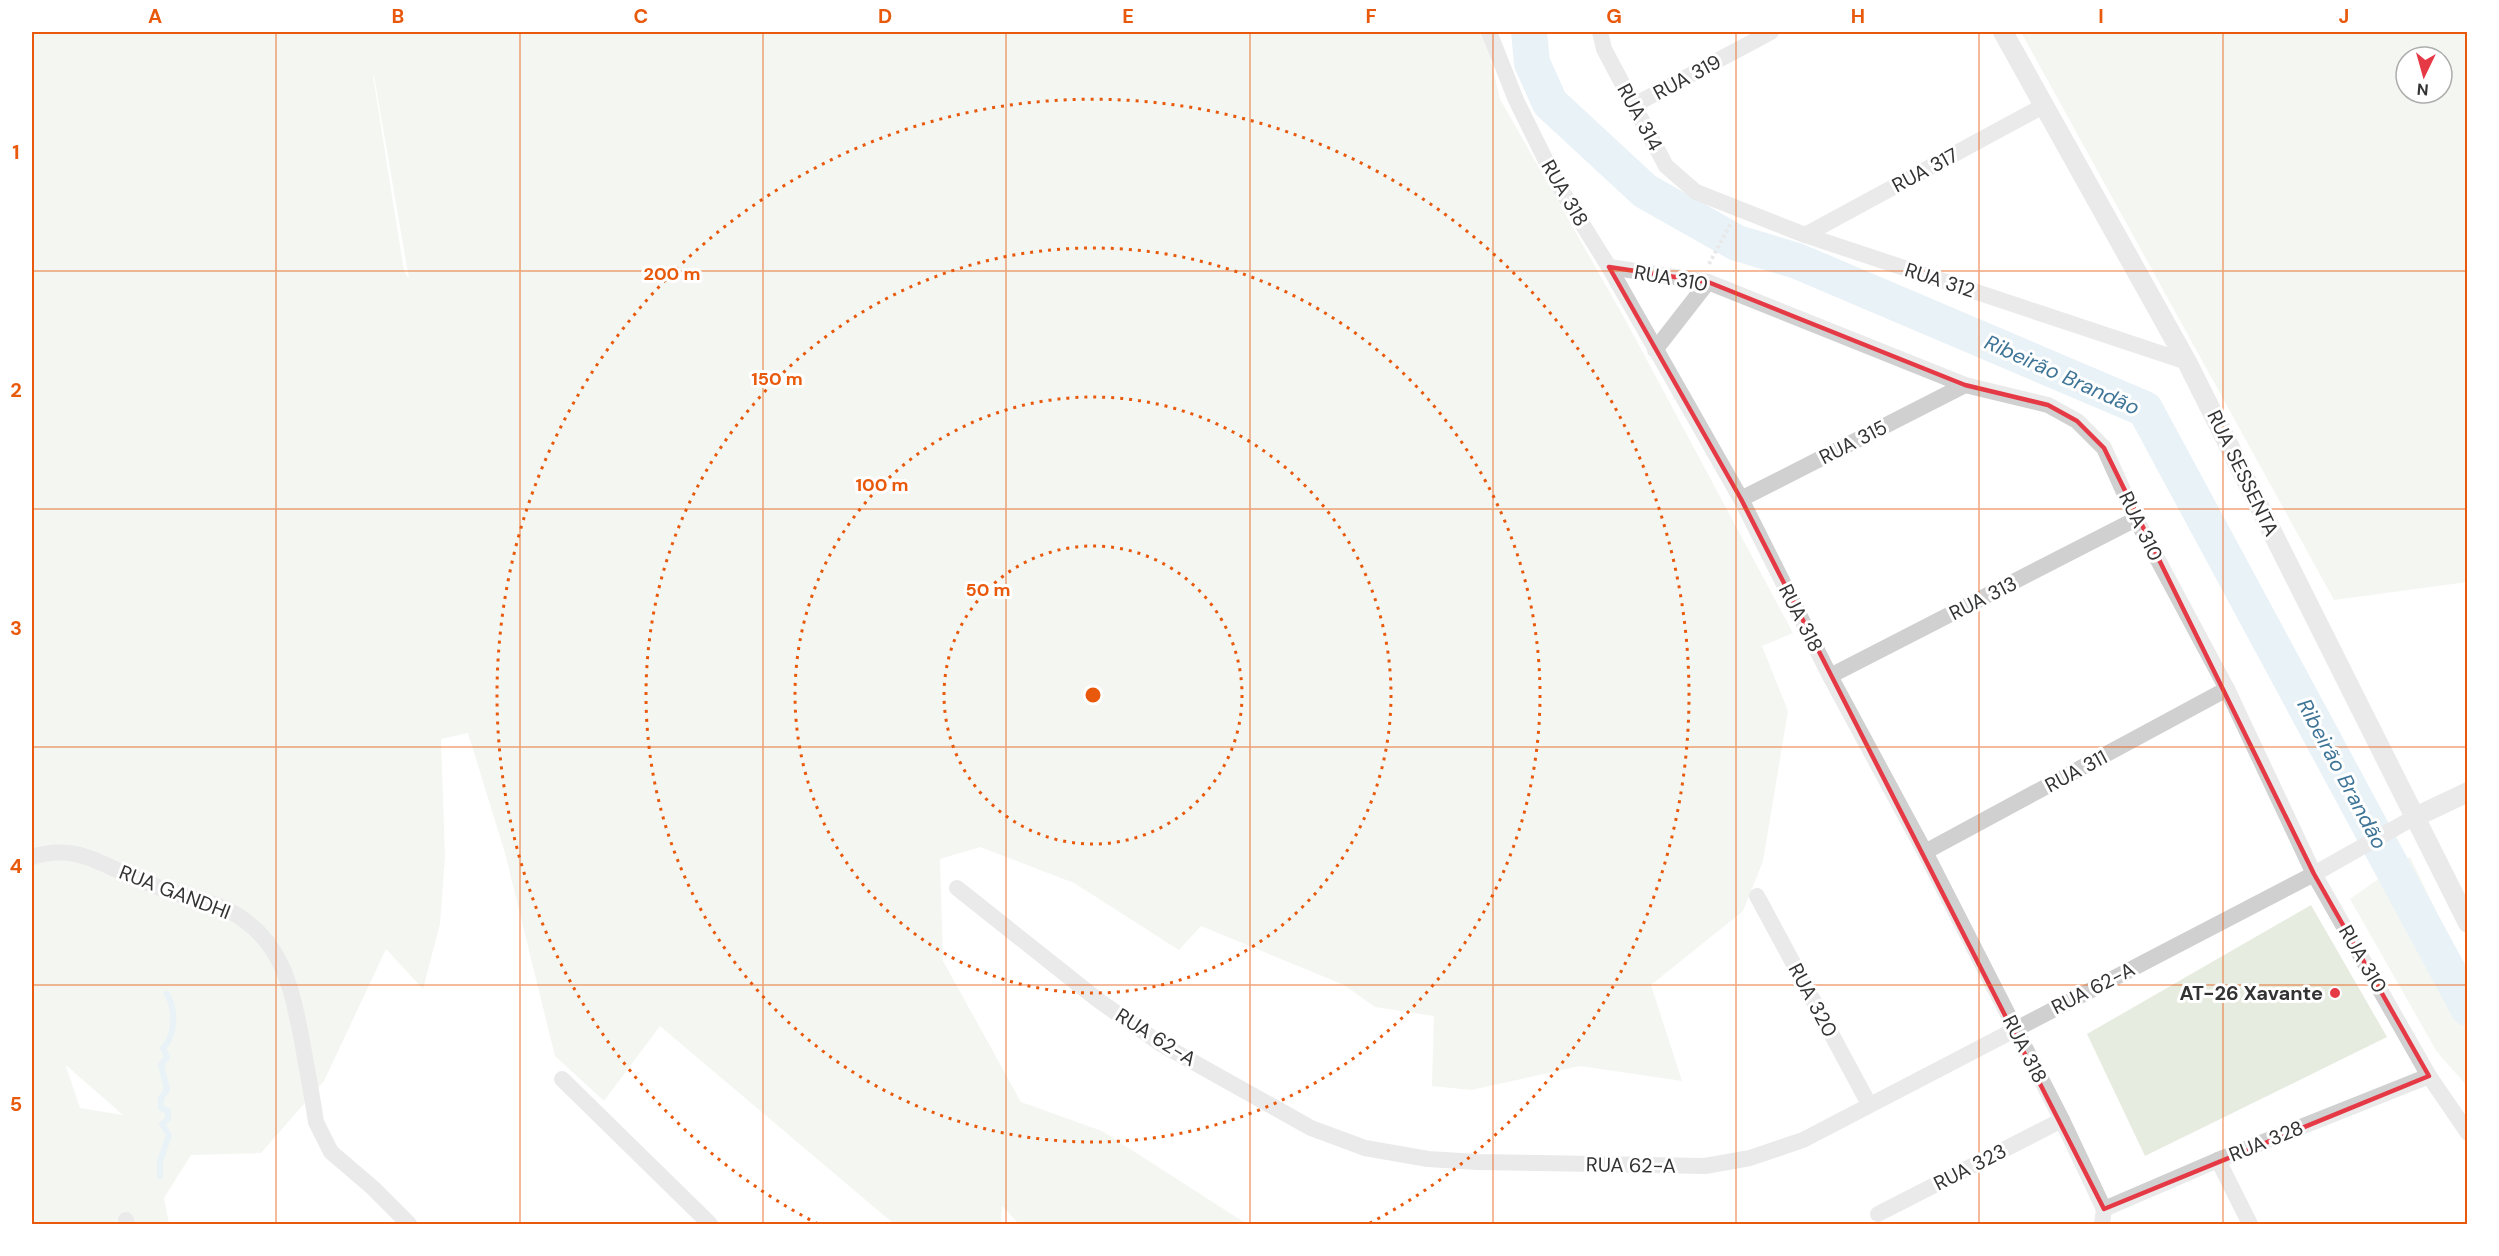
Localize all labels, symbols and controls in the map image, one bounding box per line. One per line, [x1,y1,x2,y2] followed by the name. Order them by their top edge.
[148,3,162,29] text: A
[392,3,404,29] text: B
[634,3,648,29] text: C
[878,3,892,29] text: D
[1122,3,1134,29] text: E
[1365,3,1377,29] text: F
[1606,3,1622,29] text: G
[1851,3,1865,29] text: H
[2098,3,2104,29] text: I
[2339,3,2349,29] text: J
[2394,45,2454,105] north arrow
[1649,48,1725,106] street label: RUA 319
[2416,78,2429,100] text: N
[1611,79,1669,155] street label: RUA 314
[12,139,20,165] text: 1
[1887,142,1963,198] street label: RUA 317
[1536,155,1594,231] street label: RUA 318
[1902,256,1978,304] street label: RUA 312
[1632,259,1710,297] street label: RUA 310
[644,262,700,286] text: 200 m
[1980,328,2144,422] water label: Ribeirão Brandão
[751,367,803,391] text: 150 m
[10,377,22,403] text: 2
[2201,406,2285,540] street label: RUA SESSENTA
[1815,414,1891,470] street label: RUA 315
[855,473,909,497] text: 100 m
[2113,487,2169,565] street label: RUA 310
[1945,570,2021,626] street label: RUA 313
[965,578,1011,602] text: 50 m
[1773,580,1829,656] street label: RUA 318
[10,615,22,641] text: 3
[1083,685,1103,705] centre of rings
[2290,694,2394,854] water label: Ribeirão Brandão
[2040,744,2112,798] street label: RUA 311
[10,853,23,879] text: 4
[116,859,234,925] street label: RUA GANDHI
[2333,920,2393,998] street label: RUA 310
[2047,956,2139,1020] street label: RUA 62-A
[1783,959,1843,1041] street label: RUA 320
[2179,980,2323,1006] place label: AT-26 Xavante
[2328,986,2342,1000] marker: AT-26 Xavante
[1111,1002,1201,1072] street label: RUA 62-A
[1997,1011,2053,1087] street label: RUA 318
[10,1091,22,1117] text: 5
[2225,1114,2307,1168] street label: RUA 328
[1929,1138,2011,1196] street label: RUA 323
[1586,1151,1676,1179] street label: RUA 62-A

